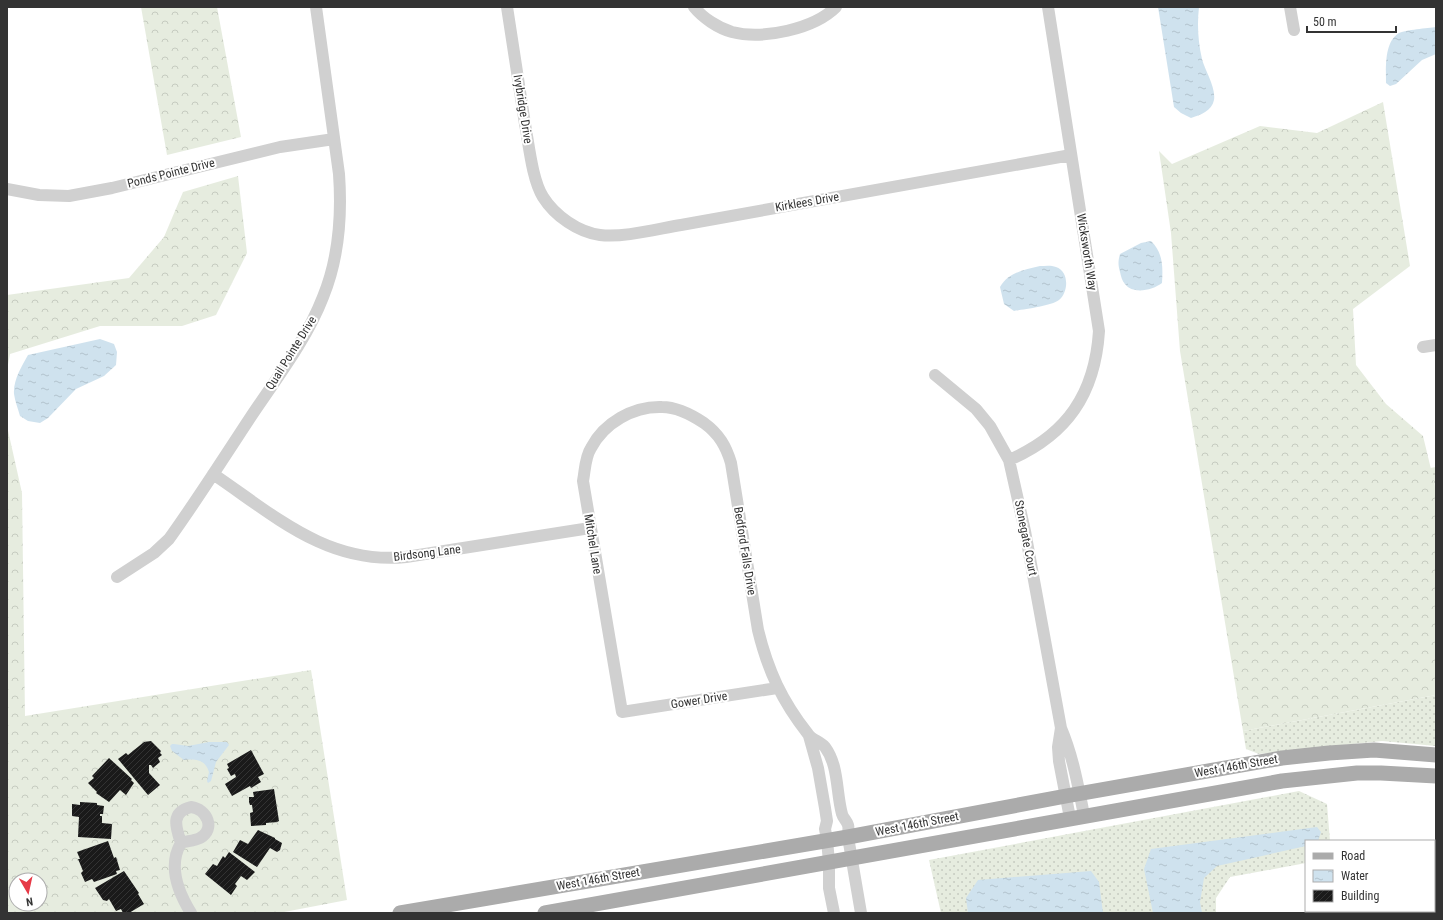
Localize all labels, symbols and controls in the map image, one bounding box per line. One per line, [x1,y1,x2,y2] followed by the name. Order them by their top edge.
[1307,8,1396,34] scale bar
[1313,15,1337,29] text: 50 m
[511,74,535,145] street label: Ivybridge Drive
[126,155,217,191] street label: Ponds Pointe Drive
[774,189,840,214] street label: Kirklees Drive
[1074,212,1100,292] street label: Wicksworth Way
[263,313,319,392] street label: Quail Pointe Drive
[1012,499,1040,577] street label: Stonegate Court
[731,506,759,597] street label: Bedford Falls Drive
[581,513,605,575] street label: Mitchel Lane
[393,542,462,564] street label: Birdsong Lane
[670,689,729,711] street label: Gower Drive
[1193,752,1279,780] street label: West 146th Street
[874,809,960,839] street label: West 146th Street
[1305,840,1435,912] legend
[1341,849,1365,863] text: Road
[555,865,641,893] street label: West 146th Street
[1341,869,1369,883] text: Water
[8,872,48,912] north arrow
[1341,889,1379,903] text: Building
[25,894,34,908] text: N

